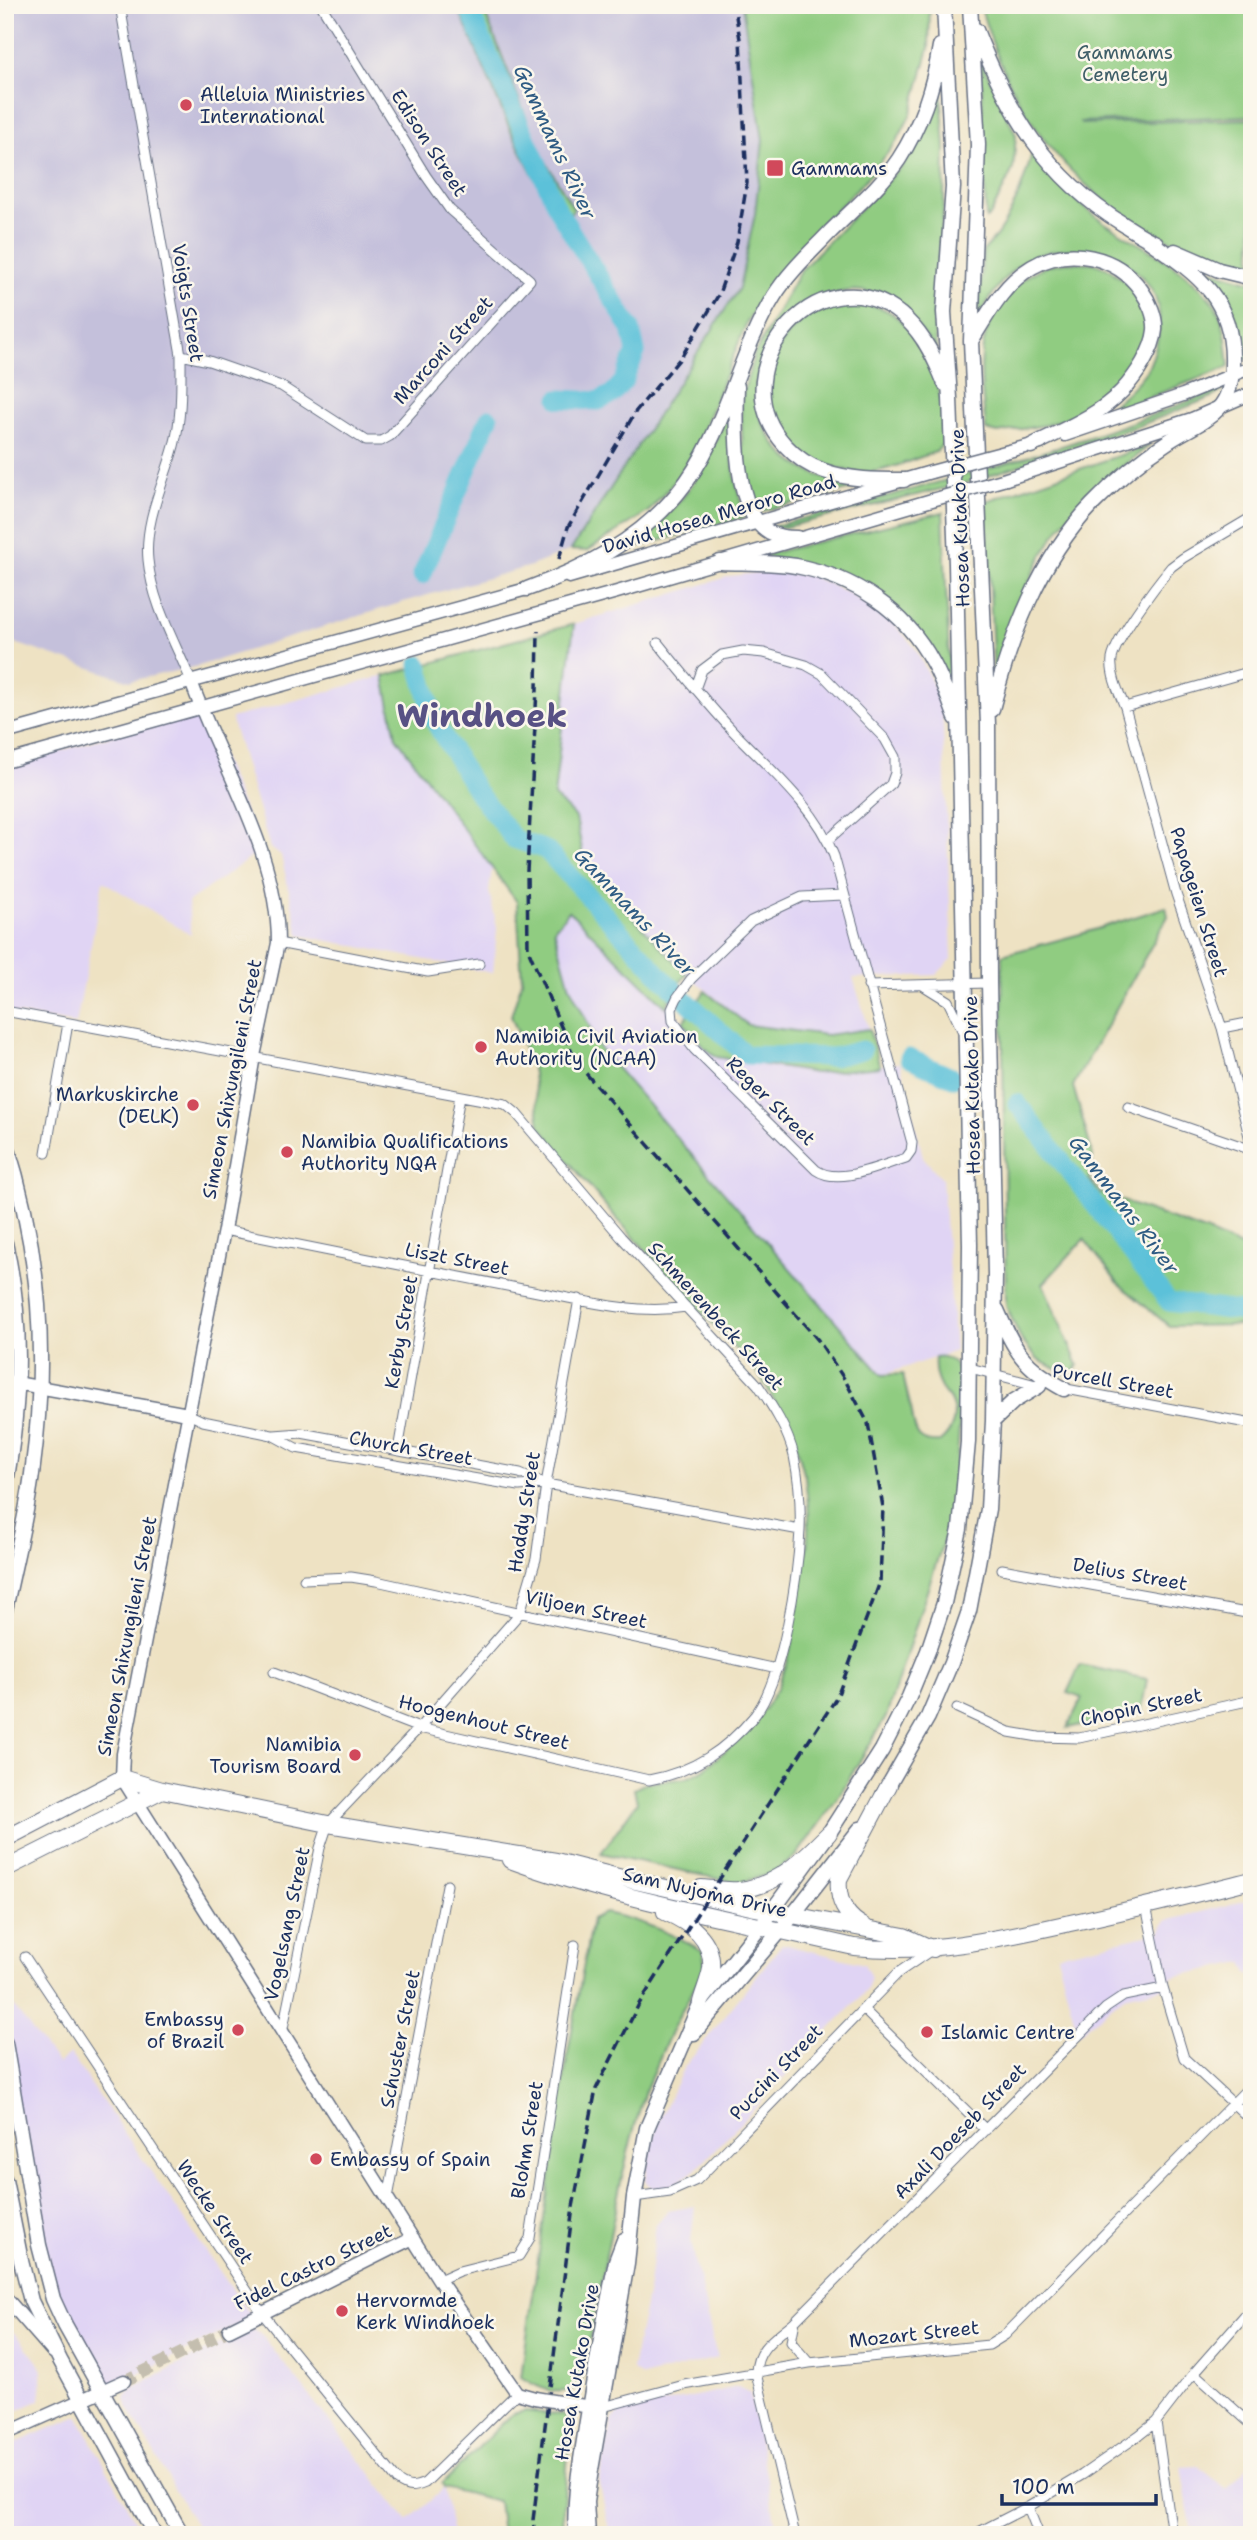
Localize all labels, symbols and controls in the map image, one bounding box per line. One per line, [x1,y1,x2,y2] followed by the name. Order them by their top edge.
[1077,40,1173,87] park label: Gammams Cemetery
[507,60,604,225] water label: Gammams River
[200,82,365,129] place label: Alleluia Ministries International
[385,85,473,201] street label: Edison Street
[178,97,194,113] marker: Alleluia Ministries International
[791,156,887,181] place label: Gammams
[765,158,785,178] marker: Gammams
[166,242,210,364] street label: Voigts Street
[388,291,498,409] street label: Marconi Street
[944,428,976,608] street label: Hosea Kutako Drive
[599,469,839,559] street label: David Hosea Meroro Road
[397,693,567,738] district label: Windhoek
[1164,824,1234,980] street label: Papageien Street
[568,841,703,984] water label: Gammams River
[196,957,268,1201] street label: Simeon Shixungileni Street
[958,995,986,1175] street label: Hosea Kutako Drive
[495,1024,698,1071] place label: Namibia Civil Aviation Authority (NCAA)
[473,1039,489,1055] marker: Namibia Civil Aviation Authority (NCAA)
[721,1051,821,1151] street label: Reger Street
[56,1082,179,1129] place label: Markuskirche (DELK)
[185,1097,201,1113] marker: Markuskirche (DELK)
[301,1129,509,1176] place label: Namibia Qualifications Authority NQA
[1062,1130,1186,1281] water label: Gammams River
[279,1144,295,1160] marker: Namibia Qualifications Authority NQA
[642,1236,790,1396] street label: Schmerenbeck Street
[403,1237,511,1281] street label: Liszt Street
[379,1273,423,1391] street label: Kerby Street
[1050,1358,1176,1404] street label: Purcell Street
[347,1425,475,1471] street label: Church Street
[502,1450,546,1574] street label: Haddy Street
[91,1514,163,1758] street label: Simeon Shixungileni Street
[1071,1552,1189,1596] street label: Delius Street
[522,1584,650,1634] street label: Viljoen Street
[1078,1682,1204,1732] street label: Chopin Street
[396,1689,572,1755] street label: Hoogenhout Street
[210,1732,341,1779] place label: Namibia Tourism Board
[347,1747,363,1763] marker: Namibia Tourism Board
[258,1845,316,2003] street label: Vogelsang Street
[620,1861,790,1923] street label: Sam Nujoma Drive
[374,1968,426,2110] street label: Schuster Street
[144,2007,224,2054] place label: Embassy of Brazil
[724,2019,828,2125] street label: Puccini Street
[941,2020,1075,2045] place label: Islamic Centre
[230,2022,246,2038] marker: Embassy of Brazil
[919,2024,935,2040] marker: Islamic Centre
[888,2057,1032,2205] street label: Axali Doeseb Street
[505,2079,549,2201] street label: Blohm Street
[330,2147,490,2172] place label: Embassy of Spain
[308,2151,324,2167] marker: Embassy of Spain
[171,2155,259,2269] street label: Wecke Street
[230,2218,396,2316] street label: Fidel Castro Street
[549,2282,605,2462] street label: Hosea Kutako Drive
[356,2288,495,2335] place label: Hervormde Kerk Windhoek
[334,2303,350,2319] marker: Hervormde Kerk Windhoek
[848,2315,980,2353] street label: Mozart Street
[1002,2463,1156,2507] scale bar
[1012,2473,1075,2501] text: 100 m

